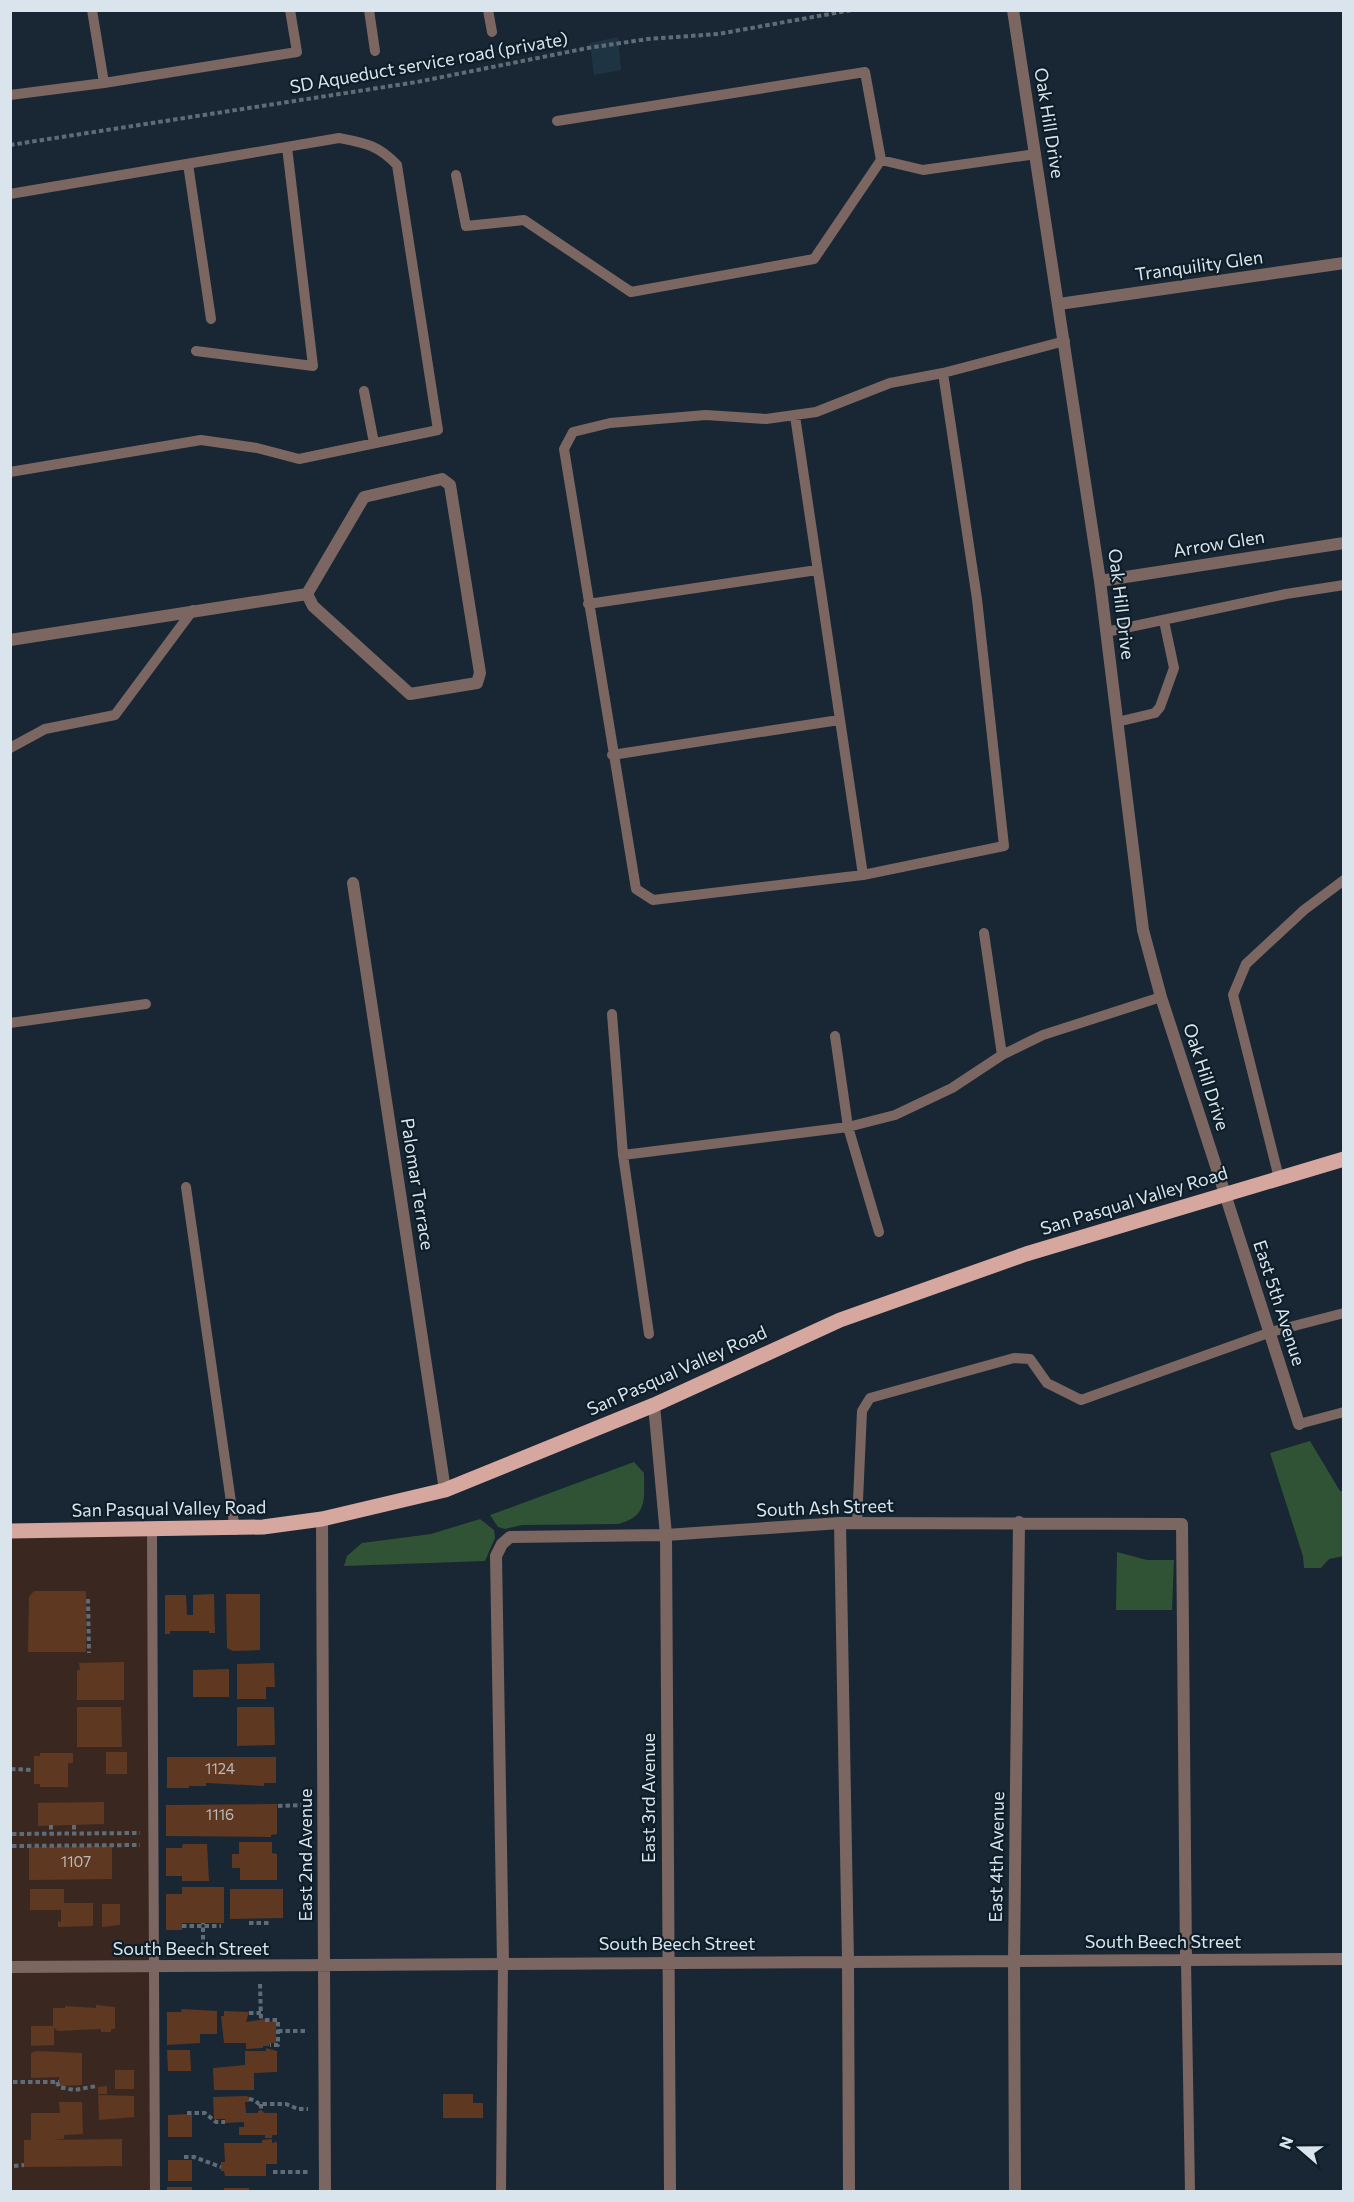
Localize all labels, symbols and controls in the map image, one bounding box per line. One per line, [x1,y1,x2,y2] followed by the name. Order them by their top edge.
[288,27,570,97] street label: SD Aqueduct service road (private)
[1030,66,1070,180] street label: Oak Hill Drive
[1134,245,1264,285] street label: Tranquility Glen
[1172,525,1266,561] street label: Arrow Glen
[1104,547,1140,661] street label: Oak Hill Drive
[1179,1020,1235,1133] street label: Oak Hill Drive
[397,1116,439,1251] street label: Palomar Terrace
[1037,1161,1230,1239] street label: San Pasqual Valley Road
[1249,1237,1311,1368] street label: East 5th Avenue
[583,1320,770,1420] street label: San Pasqual Valley Road
[756,1494,894,1520] street label: South Ash Street
[71,1495,266,1521] street label: San Pasqual Valley Road
[637,1733,659,1863] street label: East 3rd Avenue
[205,1759,235,1777] house number: 1124
[294,1788,316,1922] street label: East 2nd Avenue
[984,1791,1008,1923] street label: East 4th Avenue
[206,1805,234,1823] house number: 1116
[61,1852,91,1870] house number: 1107
[1085,1930,1241,1952] street label: South Beech Street
[599,1932,755,1954] street label: South Beech Street
[113,1937,269,1959] street label: South Beech Street
[1270,2118,1330,2178] north arrow
[1274,2134,1296,2152] text: N

